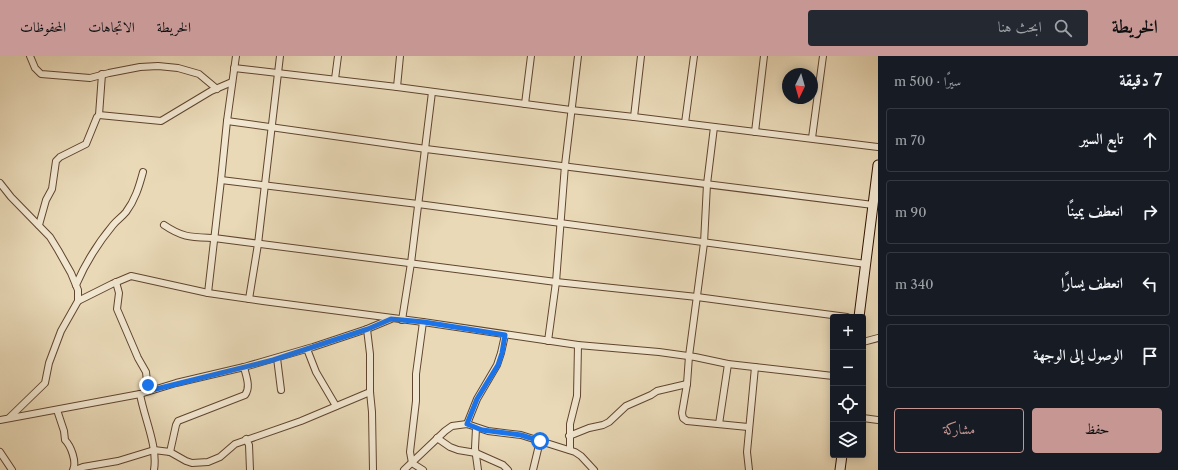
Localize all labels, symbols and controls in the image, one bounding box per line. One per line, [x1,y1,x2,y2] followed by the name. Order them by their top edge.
[808,10,1088,46] search box
[1112,15,1158,38] text: الخريطة
[998,17,1042,36] text: ابحث هنا
[1052,17,1074,39] icon: search
[20,18,66,36] text: المحفوظات
[88,18,135,36] text: الاتجاهات
[157,18,191,36] text: الخريطة
[782,68,818,104] north arrow
[1119,70,1162,90] text: 7 دقيقة
[894,73,961,89] text: سيرًا · 500 m
[1080,129,1123,148] text: تابع السير
[1139,129,1161,151] icon: ahead
[895,132,925,148] text: 70 m
[1067,201,1123,220] text: انعطف يمينًا
[1139,201,1161,223] icon: right
[895,204,926,220] text: 90 m
[1061,273,1123,292] text: انعطف يسارًا
[1139,273,1161,295] icon: left
[895,276,934,292] text: 340 m
[830,314,866,458] map controls
[830,314,866,350] button: +
[1033,345,1123,364] text: الوصول إلى الوجهة
[1139,345,1161,367] icon: arrive
[830,350,866,386] button: −
[139,376,157,394] route end
[830,386,866,422] button: locate
[894,408,1024,453] button: مشاركة
[1032,408,1162,453] button: حفظ
[830,422,866,458] button: layers
[531,432,549,450] route start

